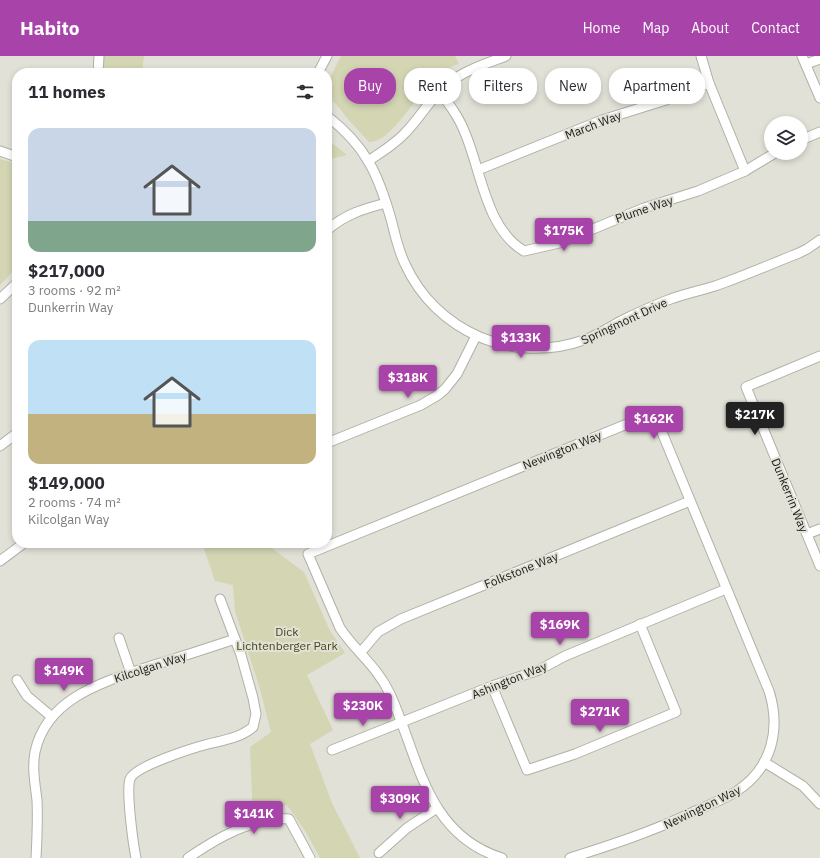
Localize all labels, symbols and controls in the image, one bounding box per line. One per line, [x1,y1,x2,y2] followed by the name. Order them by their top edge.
[20,16,79,40] text: Habito
[583,19,620,37] text: Home
[642,19,669,37] text: Map
[691,19,729,37] text: About
[751,19,800,37] text: Contact
[344,68,396,104] chip: Buy
[404,68,461,104] chip: Rent
[469,68,537,104] chip: Filters
[545,68,601,104] chip: New
[609,68,705,104] chip: Apartment
[28,81,105,103] text: 11 homes
[294,81,316,103] icon: filters
[563,107,623,143] street label: March Way
[764,116,808,160] map controls
[764,116,808,160] button: layers
[136,154,208,226] icon: home
[613,192,675,226] street label: Plume Way
[536,218,592,252] pin: $175K
[544,222,584,239] text: $175K
[28,260,105,282] text: $217,000
[28,282,121,299] text: 3 rooms · 92 m²
[579,294,670,348] street label: Springmont Drive
[28,299,113,316] text: Dunkerrin Way
[493,325,549,359] pin: $133K
[501,329,541,346] text: $133K
[380,365,436,399] pin: $318K
[136,366,208,438] icon: home
[388,369,428,386] text: $318K
[727,402,783,436] pin: $217K
[626,406,682,440] pin: $162K
[735,406,775,423] text: $217K
[634,410,674,427] text: $162K
[520,427,604,473] street label: Newington Way
[768,456,812,534] street label: Dunkerrin Way
[28,472,105,494] text: $149,000
[28,494,121,511] text: 2 rooms · 74 m²
[28,511,109,528] text: Kilcolgan Way
[482,548,560,592] street label: Folkstone Way
[532,612,588,646] pin: $169K
[540,616,580,633] text: $169K
[236,624,338,653] park label: Dick Lichtenberger Park
[112,648,188,686] street label: Kilcolgan Way
[36,658,92,692] pin: $149K
[469,658,549,702] street label: Ashington Way
[44,662,84,679] text: $149K
[335,693,391,727] pin: $230K
[343,697,383,714] text: $230K
[572,699,628,733] pin: $271K
[580,703,620,720] text: $271K
[661,782,743,832] street label: Newington Way
[372,786,428,820] pin: $309K
[380,790,420,807] text: $309K
[226,801,282,835] pin: $141K
[234,805,274,822] text: $141K

